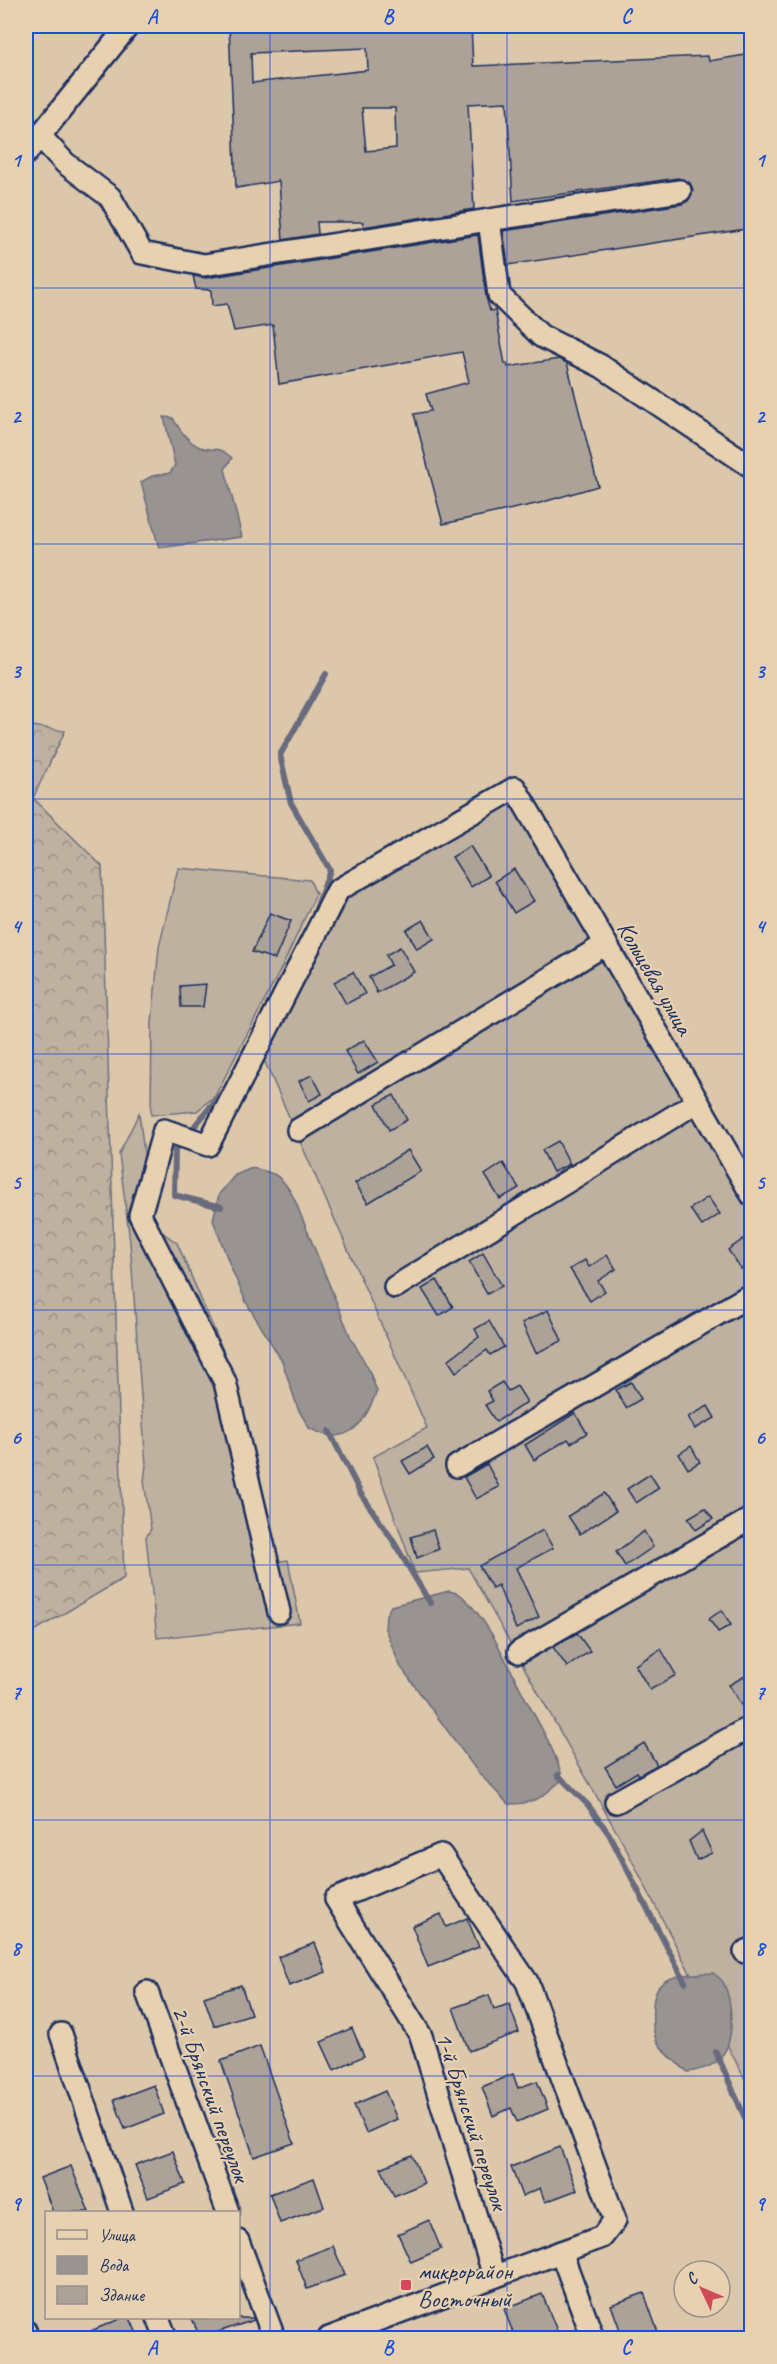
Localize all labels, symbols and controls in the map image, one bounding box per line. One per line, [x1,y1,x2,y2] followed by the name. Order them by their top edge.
[147,4,159,29] text: A
[383,4,395,29] text: B
[621,4,633,29] text: C
[12,148,23,173] text: 1
[756,148,767,173] text: 1
[12,404,23,429] text: 2
[756,404,767,429] text: 2
[12,659,23,684] text: 3
[756,659,767,684] text: 3
[12,914,24,939] text: 4
[756,914,768,939] text: 4
[610,916,700,1042] street label: Кольцевая улица
[12,1170,23,1195] text: 5
[756,1170,767,1195] text: 5
[11,1425,22,1450] text: 6
[755,1425,766,1450] text: 6
[12,1680,23,1705] text: 7
[756,1680,767,1705] text: 7
[12,1936,24,1961] text: 8
[756,1936,768,1961] text: 8
[165,2002,257,2188] street label: 2-й Брянский переулок
[429,2028,515,2216] street label: 1-й Брянский переулок
[12,2191,23,2216] text: 9
[756,2191,767,2216] text: 9
[45,2211,240,2319] legend
[99,2224,136,2246] text: Улица
[99,2254,130,2276] text: Вода
[418,2256,514,2314] place label: микрорайон Восточный
[672,2259,732,2319] north arrow
[682,2268,703,2289] text: С
[399,2278,413,2292] marker: микрорайон Восточный
[99,2284,145,2306] text: Здание
[147,2335,159,2360] text: A
[383,2335,395,2360] text: B
[621,2335,633,2360] text: C

